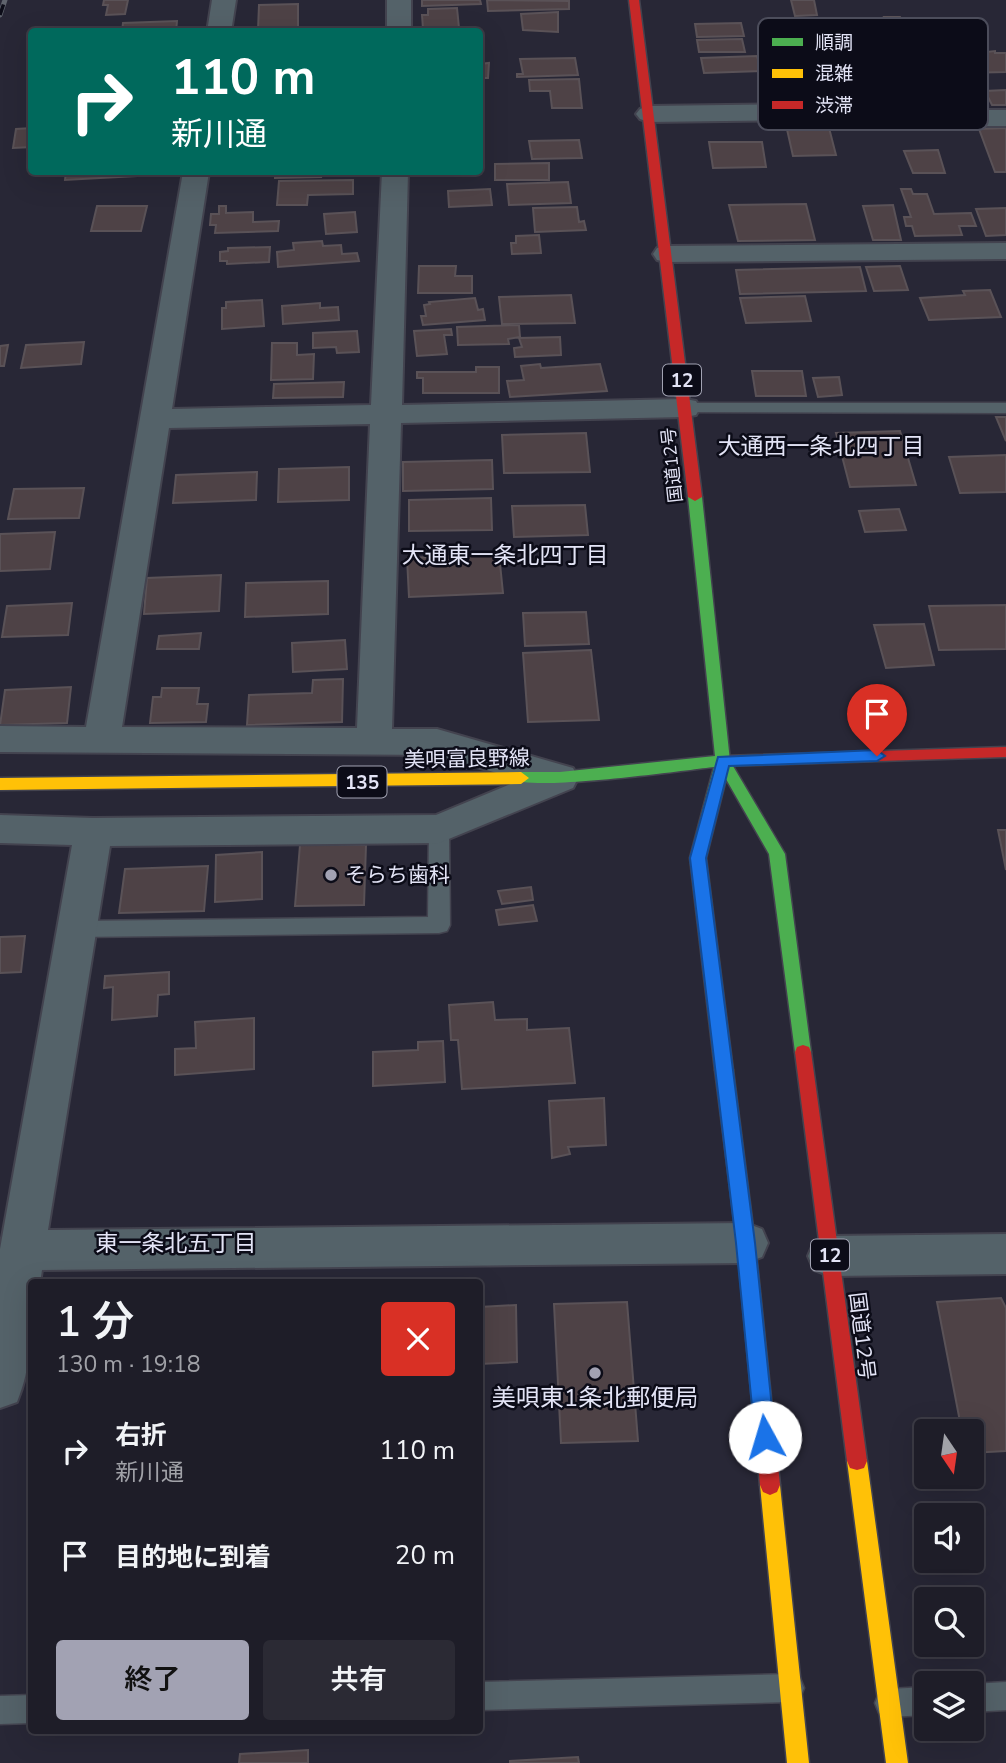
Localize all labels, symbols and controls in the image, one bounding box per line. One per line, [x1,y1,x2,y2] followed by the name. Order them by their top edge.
[758,18,988,130] legend
[815,30,853,56] text: 順調
[171,44,315,111] text: 110 m
[56,56,147,147] icon: right
[815,61,853,87] text: 混雑
[815,93,853,119] text: 渋滞
[171,113,267,156] text: 新川通
[663,364,701,396] road number: 12
[656,426,688,504] street label: 国道12号
[718,431,925,462] district label: 大通西一条北四丁目
[402,540,609,571] district label: 大通東一条北四丁目
[847,684,907,756] pin
[858,695,896,733] icon: arrive
[404,744,530,774] street label: 美唄富良野線
[338,766,386,797] road number: 135
[345,861,450,889] place label: そらち歯科
[323,867,339,883] marker: そらち歯科
[96,1228,257,1259] district label: 東一条北五丁目
[811,1240,849,1270] road number: 12
[843,1291,881,1381] street label: 国道12号
[56,1294,134,1351] text: 1 分
[381,1302,455,1376] button: close
[56,1349,201,1380] text: 130 m · 19:18
[587,1365,603,1381] marker: 美唄東1条北郵便局
[492,1382,698,1414] place label: 美唄東1条北郵便局
[728,1400,802,1474] position arrow
[115,1418,167,1453] text: 右折
[914,1419,984,1489] north arrow
[914,1419,984,1741] map controls
[56,1432,94,1470] icon: right
[379,1433,455,1468] text: 110 m
[115,1457,184,1488] text: 新川通
[914,1503,984,1573] button: sound
[56,1537,94,1575] icon: arrive
[395,1538,455,1573] text: 20 m
[115,1540,271,1575] text: 目的地に到着
[914,1587,984,1657] button: search
[56,1640,249,1720] button: 終了
[263,1640,455,1720] button: 共有
[914,1671,984,1741] button: layers

